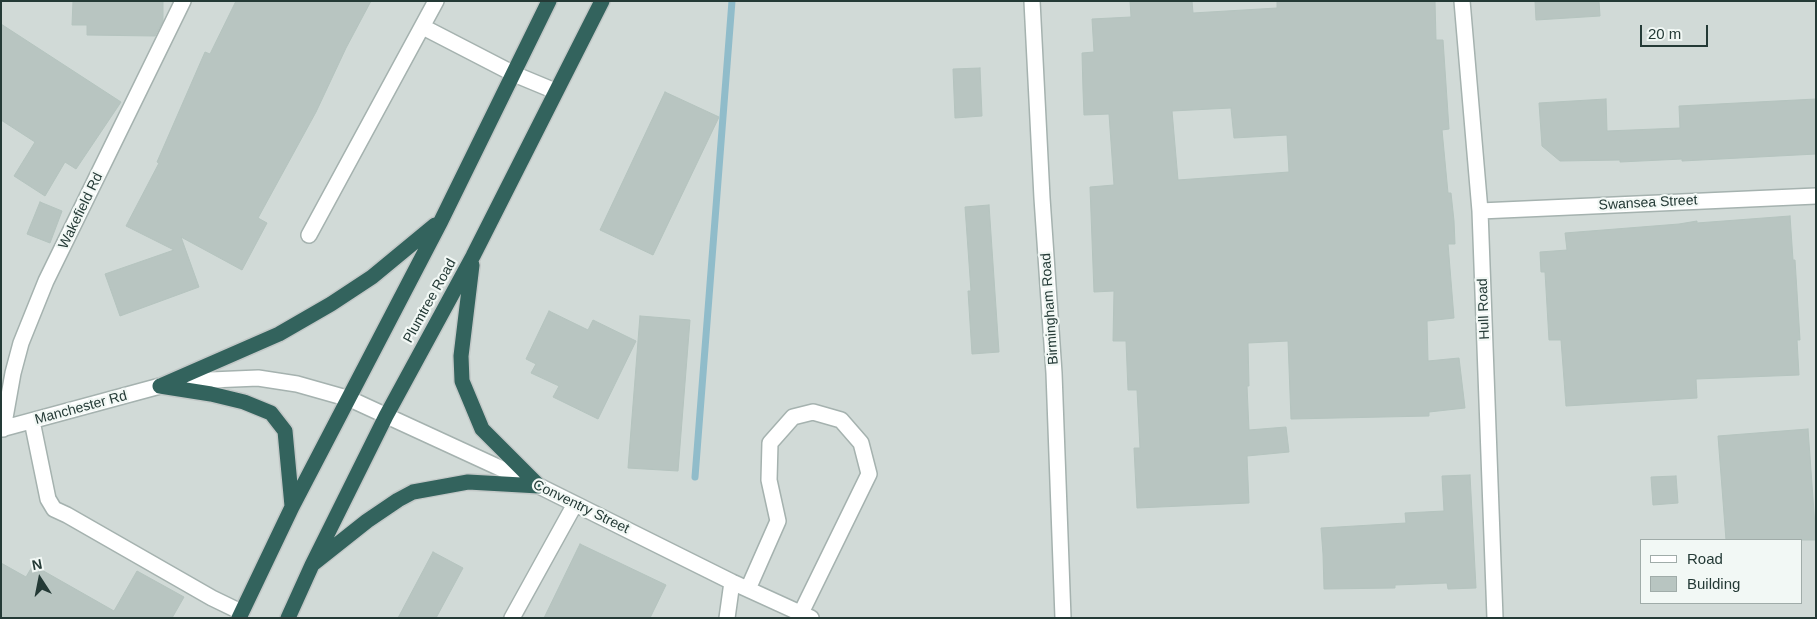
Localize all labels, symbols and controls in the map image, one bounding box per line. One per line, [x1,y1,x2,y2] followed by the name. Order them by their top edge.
[1642,15,1710,47] scale bar
[1648,25,1681,42] text: 20 m
[55,170,107,252] street label: Wakefield Rd
[1598,192,1698,214] street label: Swansea Street
[1038,253,1062,365] street label: Birmingham Road
[400,256,460,346] street label: Plumtree Road
[1475,278,1493,340] street label: Hull Road
[33,388,129,428] street label: Manchester Rd
[530,476,632,538] street label: Conventry Street
[1640,539,1802,604] legend
[1687,550,1723,567] text: Road
[15,554,65,604] north arrow
[31,555,44,573] text: N
[1687,575,1740,592] text: Building

